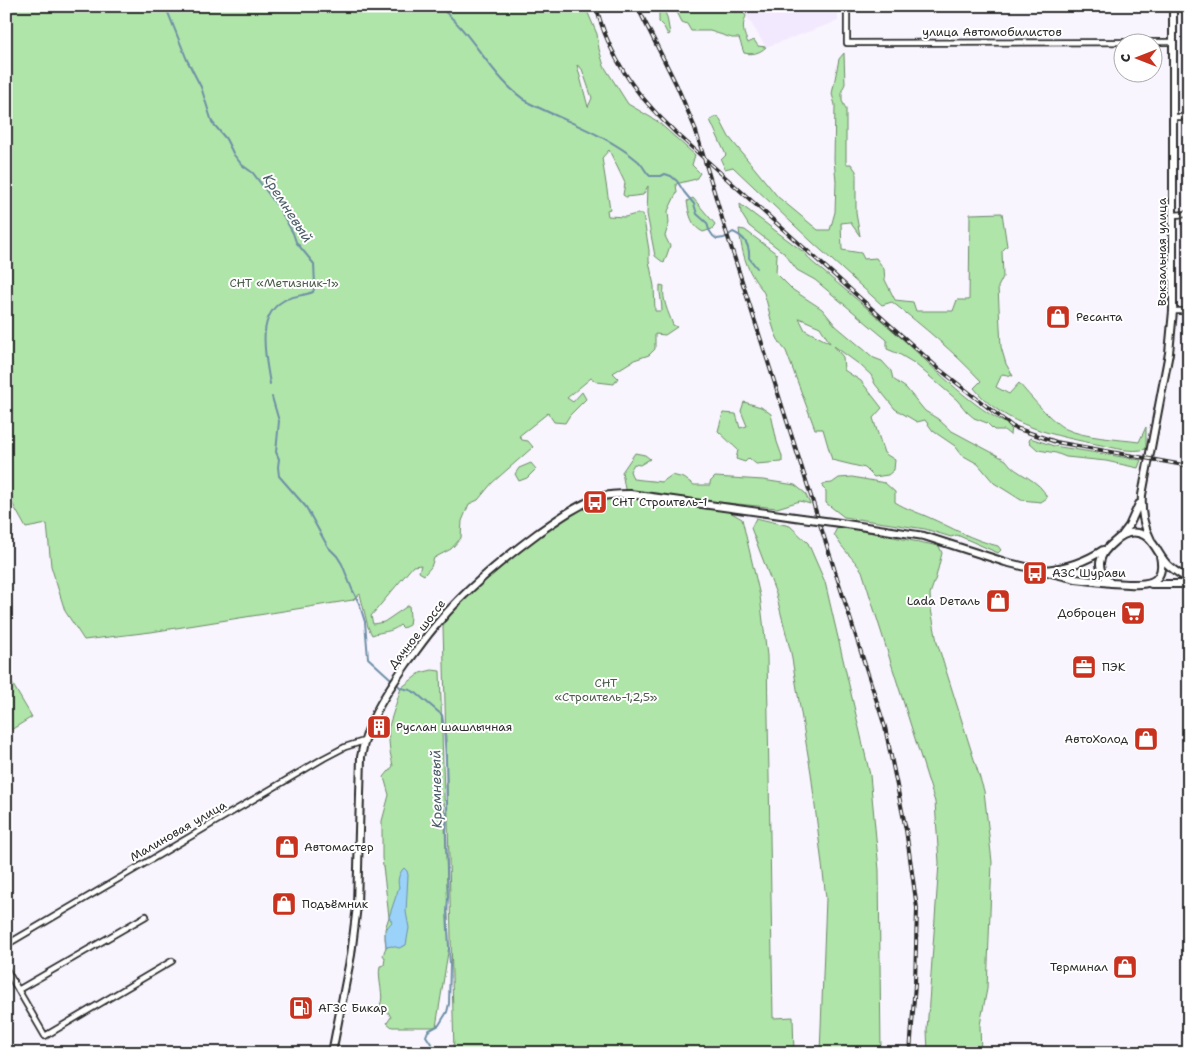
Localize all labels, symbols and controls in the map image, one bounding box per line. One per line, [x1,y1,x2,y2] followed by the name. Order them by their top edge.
[922,24,1062,40] street label: улица Автомобилистов
[1112,32,1162,82] north arrow
[1116,54,1134,62] text: С
[259,170,317,246] water label: Кремневый
[1154,197,1170,306] street label: Вокзальная улица
[229,275,339,291] park label: СНТ «Метизник-1»
[1045,304,1071,330] shop icon: Ресанта
[1076,309,1123,325] place label: Ресанта
[582,489,608,515] bus stop icon: СНТ Строитель-1
[612,494,707,510] place label: СНТ Строитель-1
[1022,560,1048,586] bus stop icon: АЗС Шурави
[1052,565,1126,581] place label: АЗС Шурави
[985,588,1011,614] shop icon: Lada Dеталь
[907,593,980,609] place label: Lada Dеталь
[385,596,449,672] street label: Дачное шоссе
[1120,600,1146,626] supermarket icon: Доброцен
[1057,605,1116,621] place label: Доброцен
[1071,654,1097,680] office icon: ПЭК
[1102,659,1126,675] place label: ПЭК
[555,675,658,705] park label: СНТ «Строитель-1,2,5»
[366,714,392,740] building icon: Руслан шашлычная
[396,719,512,735] place label: Руслан шашлычная
[1133,726,1159,752] shop icon: АвтоХолод
[1065,731,1128,747] place label: АвтоХолод
[426,750,446,828] water label: Кремневый
[127,797,230,865] street label: Малиновая улица
[274,834,300,860] shop icon: Автомастер
[304,839,374,855] place label: Автомастер
[271,891,297,917] shop icon: Подъёмник
[302,896,369,912] place label: Подъёмник
[1112,954,1138,980] shop icon: Терминал
[1050,959,1108,975] place label: Терминал
[288,995,314,1021] fuel station icon: АГЗС Бикар
[318,1000,387,1016] place label: АГЗС Бикар

